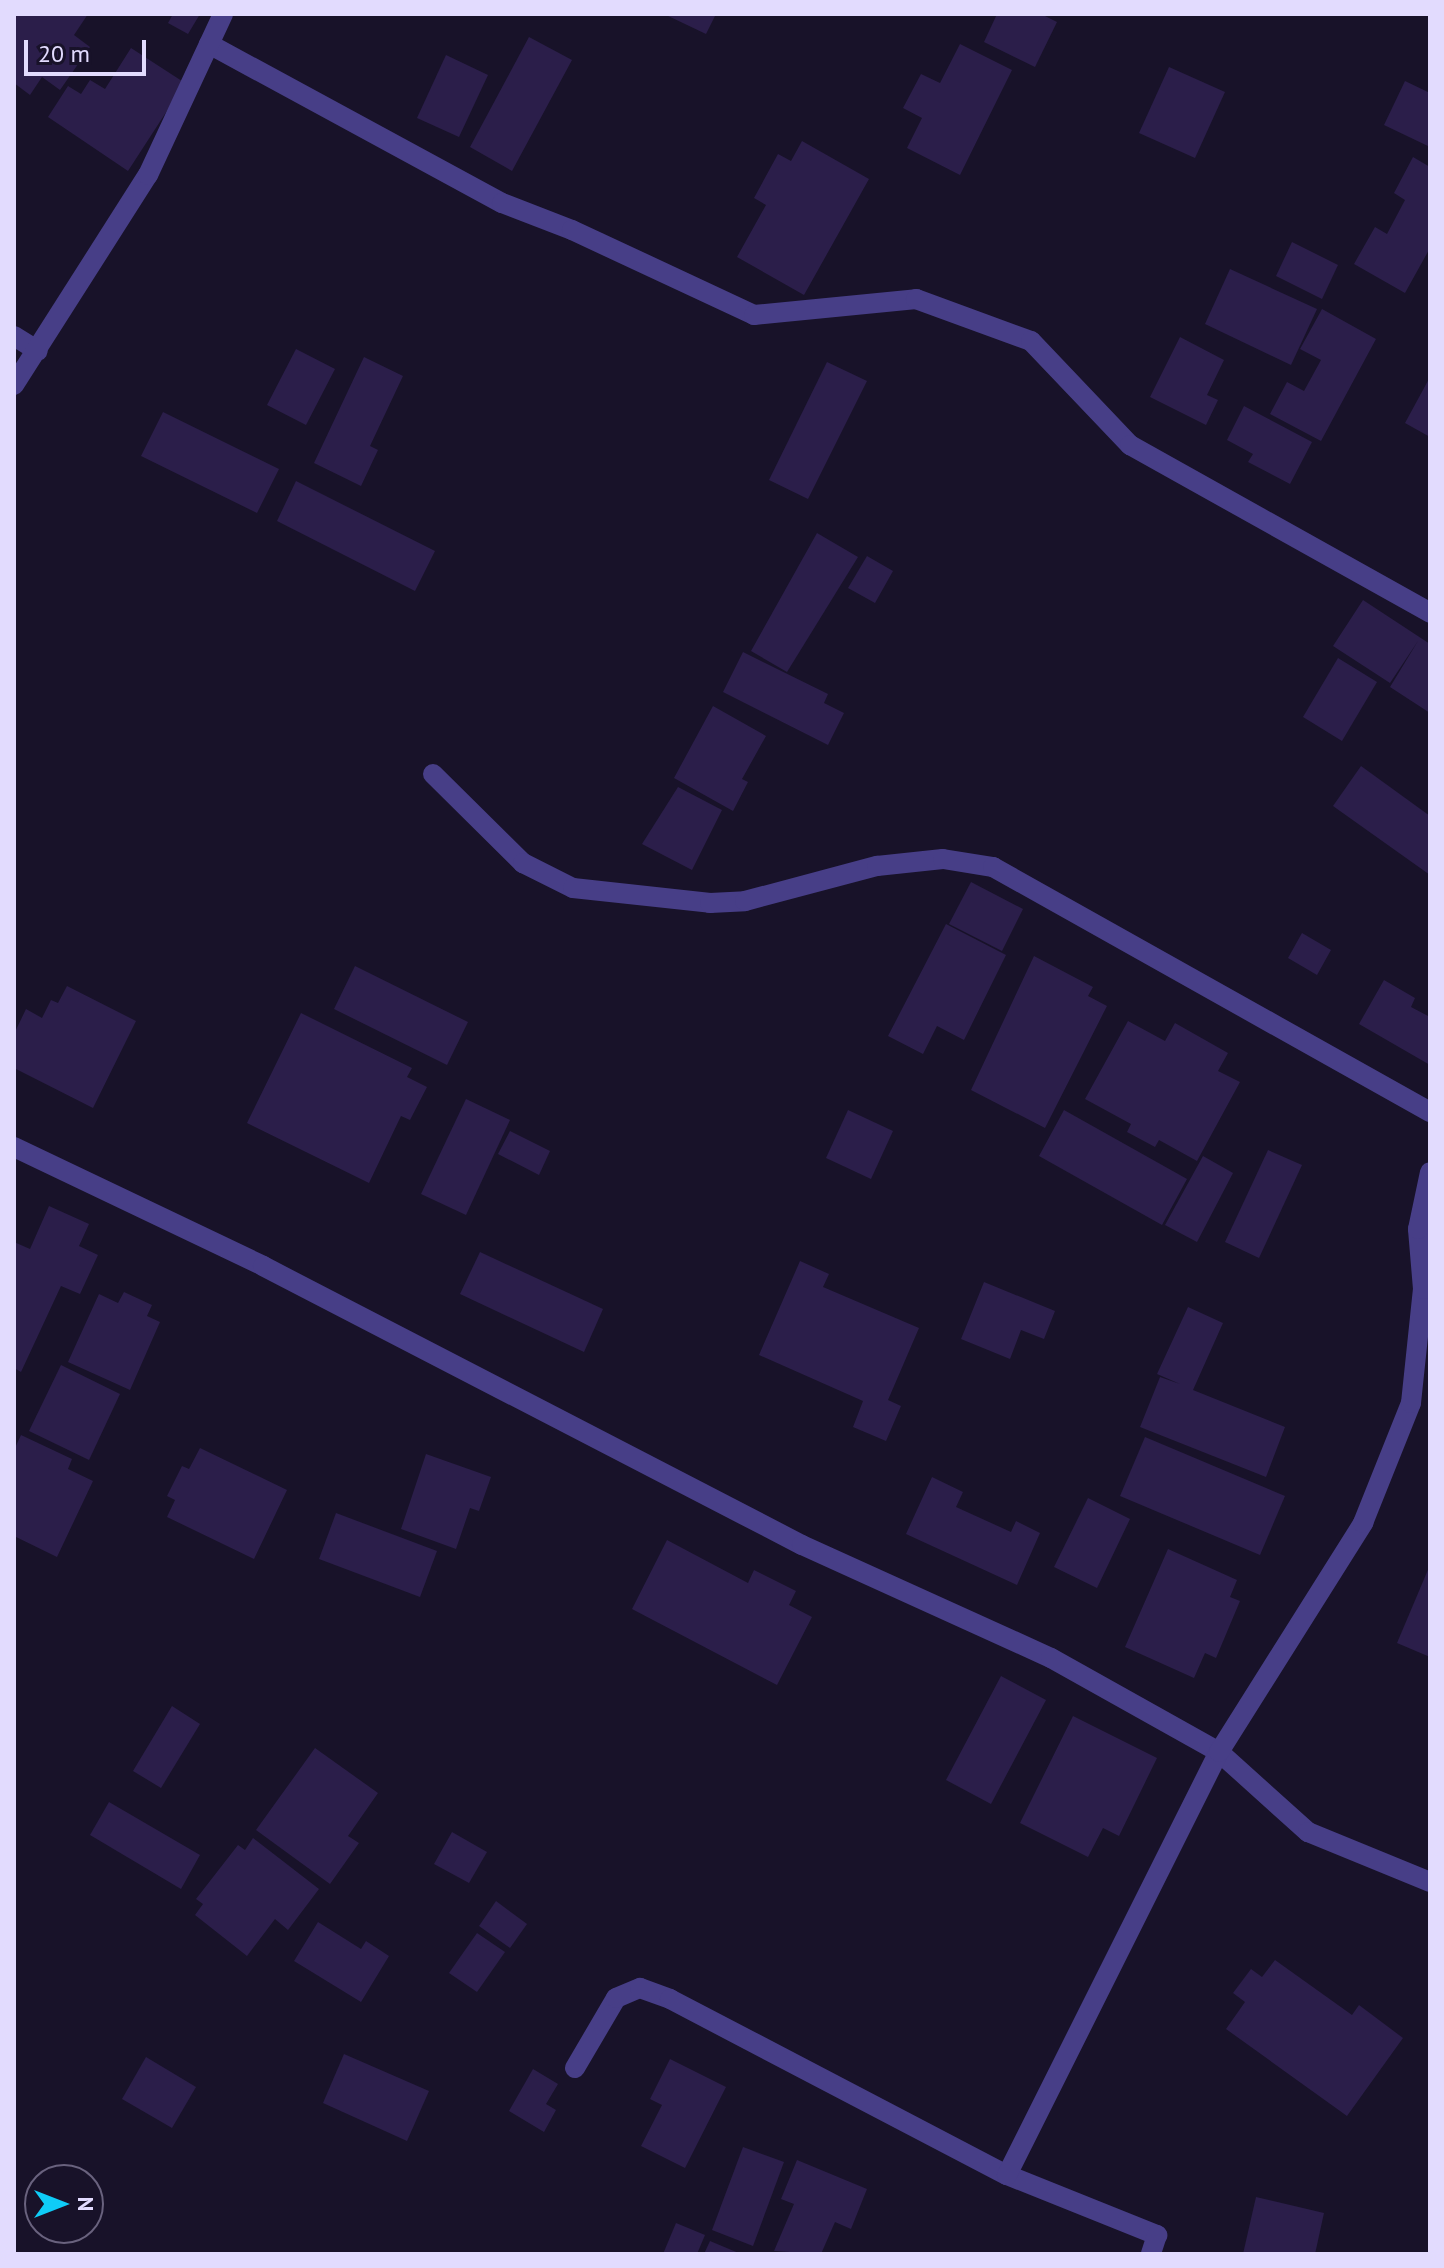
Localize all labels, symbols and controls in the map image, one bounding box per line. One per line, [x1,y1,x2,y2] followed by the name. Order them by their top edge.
[28,24,150,74] scale bar
[38,38,90,69] text: 20 m
[24,2164,104,2244] north arrow
[72,2197,100,2211] text: N

